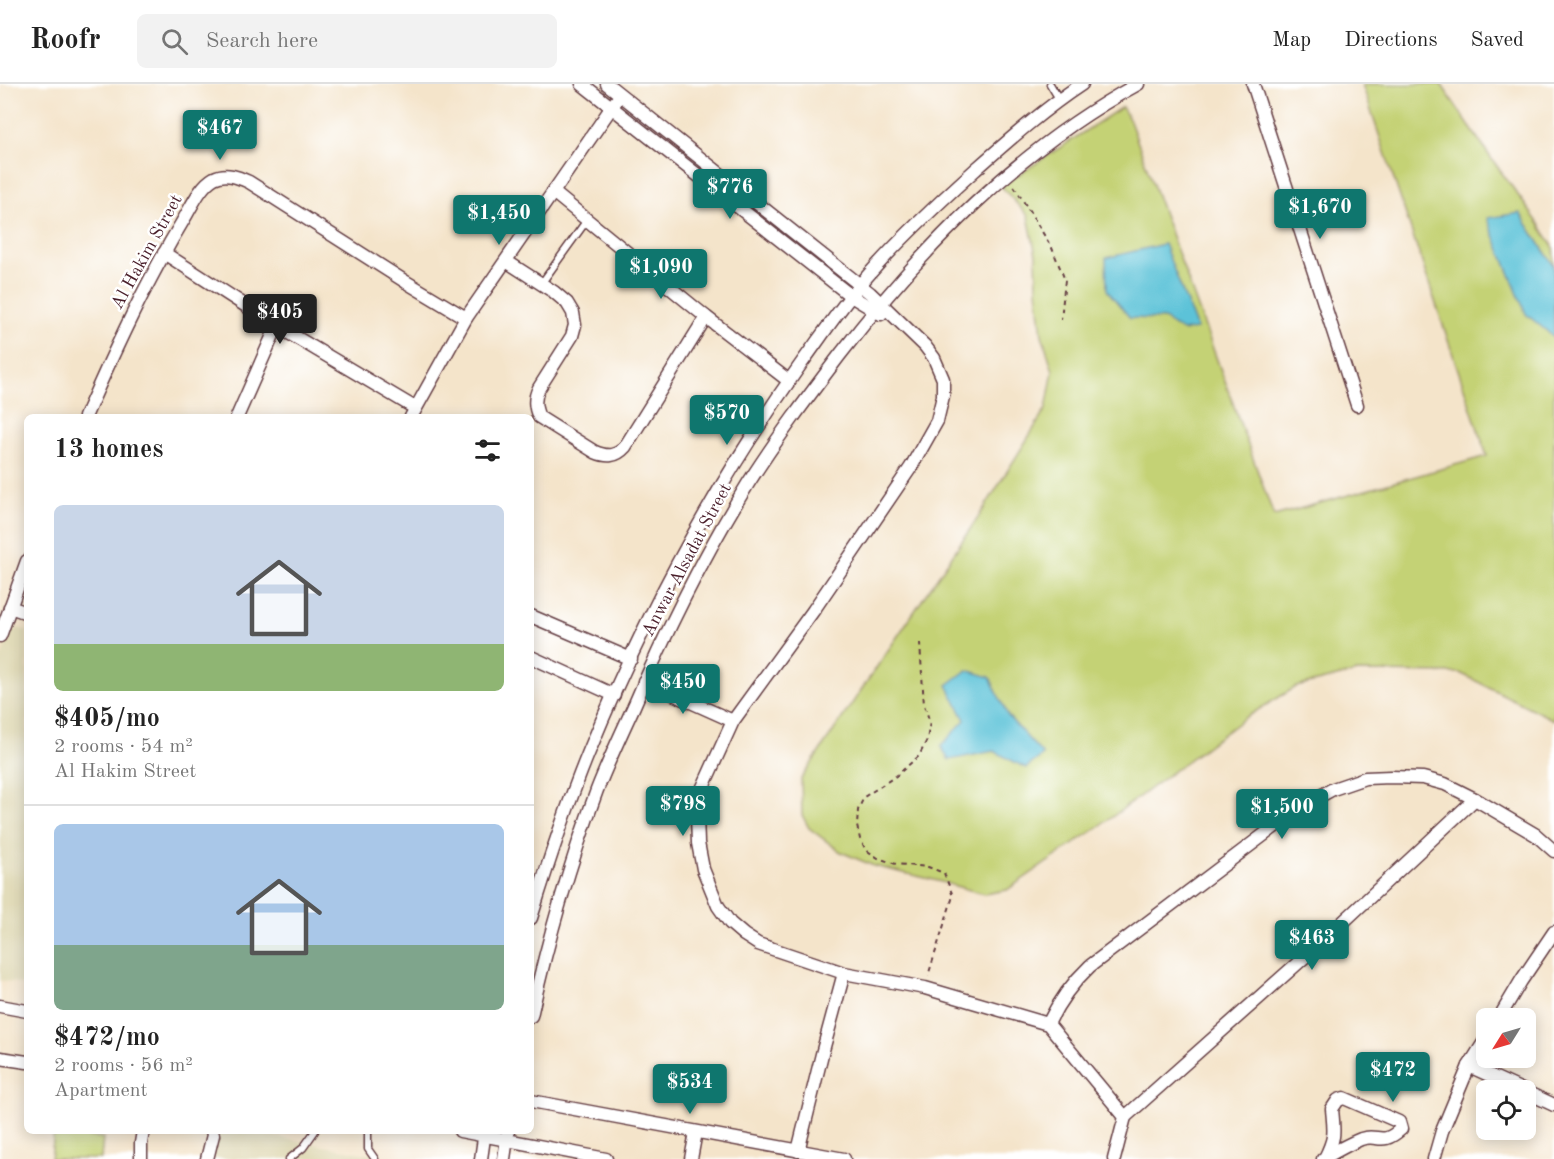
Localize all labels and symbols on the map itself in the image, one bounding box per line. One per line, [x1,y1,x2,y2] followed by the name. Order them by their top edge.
[184,110,256,161] pin: $467
[694,169,766,220] pin: $776
[1271,189,1369,240] pin: $1,670
[108,192,186,312] street label: Al Hakim Street
[450,195,548,246] pin: $1,450
[612,249,710,300] pin: $1,090
[244,294,316,345] pin: $405
[691,395,763,446] pin: $570
[639,480,735,640] street label: Anwar Alsadat Street
[647,664,719,715] pin: $450
[647,786,719,837] pin: $798
[1233,789,1331,840] pin: $1,500
[1276,920,1348,971] pin: $463
[1476,1008,1536,1068] north arrow
[1357,1052,1429,1103] pin: $472
[654,1064,726,1115] pin: $534

